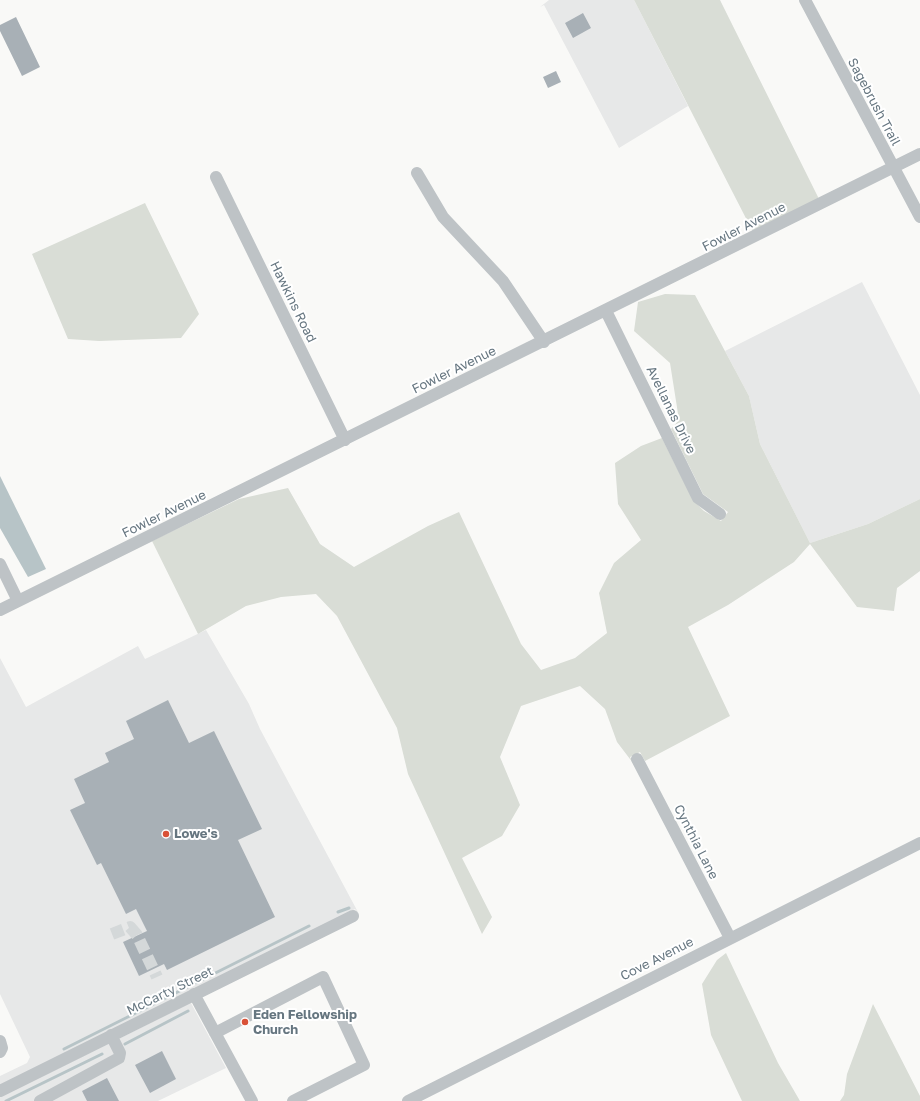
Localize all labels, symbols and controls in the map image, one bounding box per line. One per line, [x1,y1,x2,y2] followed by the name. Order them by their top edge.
[844,55,904,149] street label: Sagebrush Trail
[700,199,788,255] street label: Fowler Avenue
[267,259,319,345] street label: Hawkins Road
[409,343,499,397] street label: Fowler Avenue
[643,364,699,456] street label: Avellanas Drive
[119,487,209,541] street label: Fowler Avenue
[671,802,721,882] street label: Cynthia Lane
[174,826,218,842] place label: Lowe's
[161,829,171,839] marker: Lowe's
[618,934,696,984] street label: Cove Avenue
[124,963,216,1019] street label: McCarty Street
[253,1007,357,1038] place label: Eden Fellowship Church
[240,1017,250,1027] marker: Eden Fellowship Church

